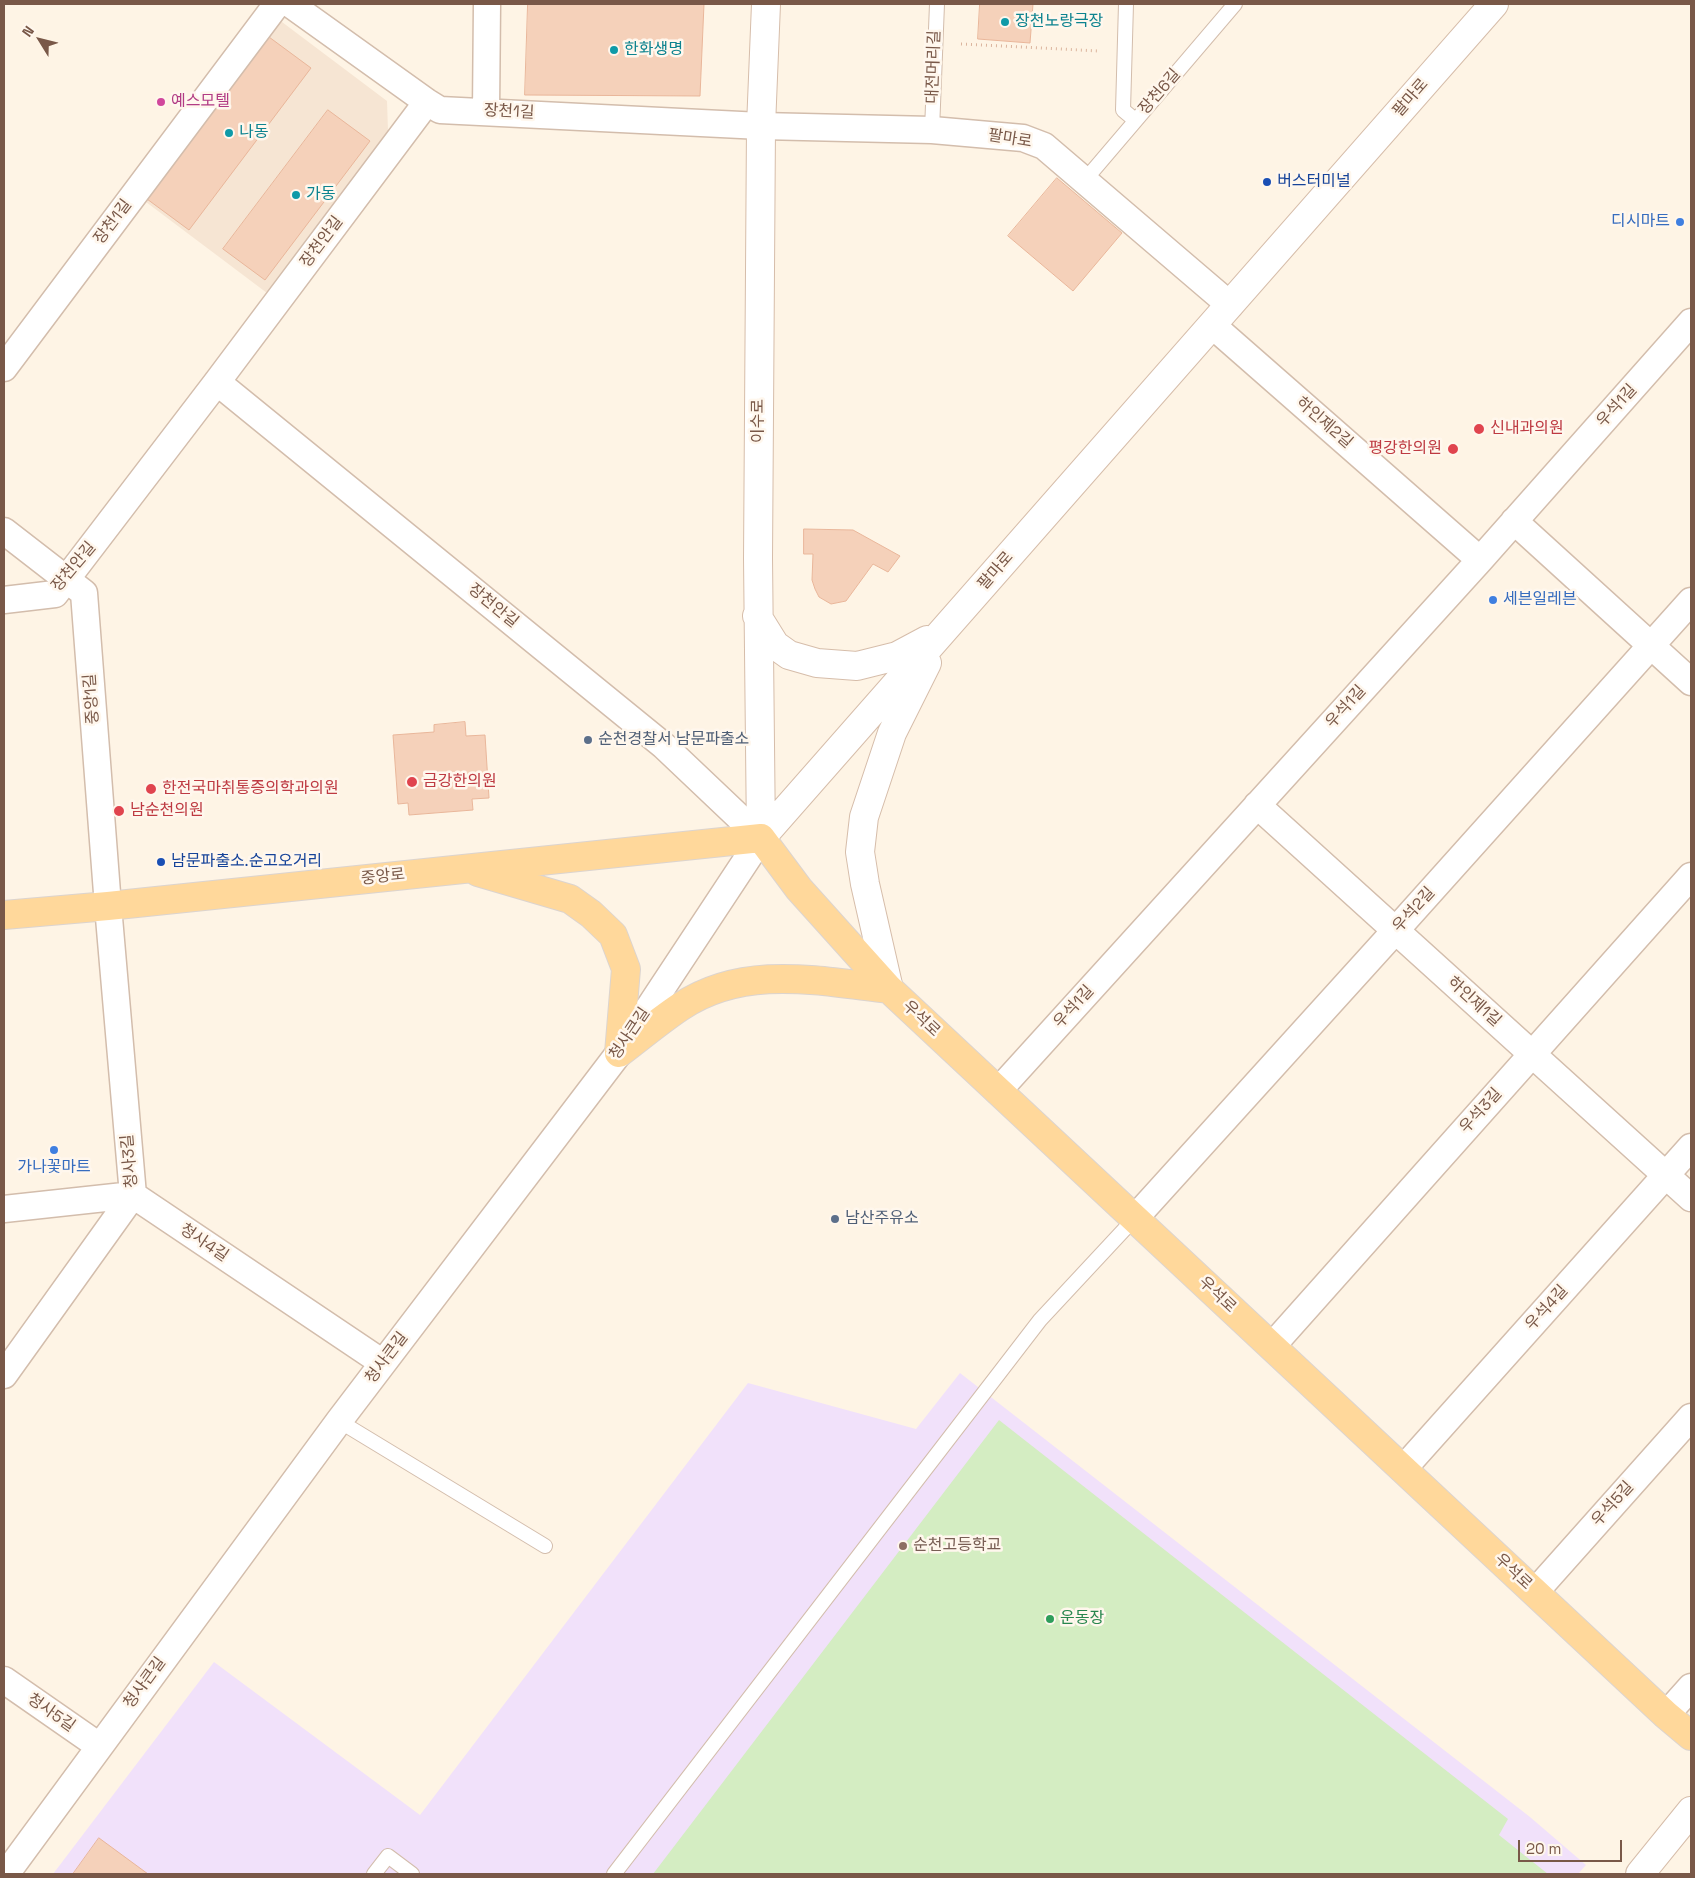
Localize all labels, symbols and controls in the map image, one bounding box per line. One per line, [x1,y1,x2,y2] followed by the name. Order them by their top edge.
[1015,12,1103,32] place label: 장천노랑극장
[15,15,65,65] north arrow
[999,16,1011,28] marker: 장천노랑극장
[18,22,38,40] text: N
[923,30,945,104] street label: 대전머리길
[624,40,683,60] place label: 한화생명
[608,44,620,56] marker: 한화생명
[1135,65,1185,119] street label: 장천6길
[1389,75,1433,121] street label: 팔마로
[171,92,230,112] place label: 예스모텔
[155,96,167,108] marker: 예스모텔
[483,101,535,123] street label: 장천1길
[239,123,268,143] place label: 나동
[987,126,1033,152] street label: 팔마로
[223,127,235,139] marker: 나동
[1277,172,1351,192] place label: 버스터미널
[1261,176,1273,188] marker: 버스터미널
[306,185,335,205] place label: 가동
[290,189,302,201] marker: 가동
[90,196,136,248] street label: 장천1길
[1611,212,1670,232] place label: 디시마트
[297,213,347,271] street label: 장천안길
[1674,216,1686,228] marker: 디시마트
[1593,381,1641,431] street label: 우석1길
[1292,393,1356,453] street label: 하인제2길
[749,399,769,443] street label: 이수로
[1490,419,1564,439] place label: 신내과의원
[1472,422,1486,436] marker: 신내과의원
[1368,439,1442,459] place label: 평강한의원
[1446,442,1460,456] marker: 평강한의원
[48,538,100,596] street label: 장천안길
[974,548,1018,594] street label: 팔마로
[464,580,522,632] street label: 장천안길
[1503,590,1577,610] place label: 세븐일레븐
[1487,594,1499,606] marker: 세븐일레븐
[81,673,103,725] street label: 중앙1길
[1322,682,1370,732] street label: 우석1길
[598,730,749,750] place label: 순천경찰서 남문파출소
[582,734,594,746] marker: 순천경찰서 남문파출소
[423,772,497,792] place label: 금강한의원
[405,775,419,789] marker: 금강한의원
[162,779,339,799] place label: 한전국마취통증의학과의원
[144,782,158,796] marker: 한전국마취통증의학과의원
[130,801,204,821] place label: 남순천의원
[112,804,126,818] marker: 남순천의원
[171,852,322,872] place label: 남문파출소.순고오거리
[155,856,167,868] marker: 남문파출소.순고오거리
[360,865,406,889] street label: 중앙로
[1389,884,1439,936] street label: 우석2길
[1443,973,1505,1031] street label: 하인제1길
[1050,982,1098,1032] street label: 우석1길
[898,997,944,1041] street label: 우석로
[606,1004,654,1064] street label: 청사큰길
[1456,1085,1506,1137] street label: 우석3길
[118,1133,142,1189] street label: 청사3길
[48,1144,60,1156] marker: 가나꽃마트
[17,1158,91,1178] place label: 가나꽃마트
[845,1209,919,1229] place label: 남산주유소
[829,1213,841,1225] marker: 남산주유소
[176,1220,232,1266] street label: 청사4길
[1194,1273,1240,1317] street label: 우석로
[1522,1281,1572,1335] street label: 우석4길
[362,1329,412,1387] street label: 청사큰길
[1588,1478,1638,1530] street label: 우석5길
[913,1536,1001,1556] place label: 순천고등학교
[897,1540,909,1552] marker: 순천고등학교
[1490,1550,1536,1594] street label: 우석로
[1060,1609,1104,1629] place label: 운동장
[1044,1613,1056,1625] marker: 운동장
[120,1654,170,1712] street label: 청사큰길
[23,1690,79,1736] street label: 청사5길
[1520,1830,1624,1862] scale bar
[1526,1839,1561,1858] text: 20 m

